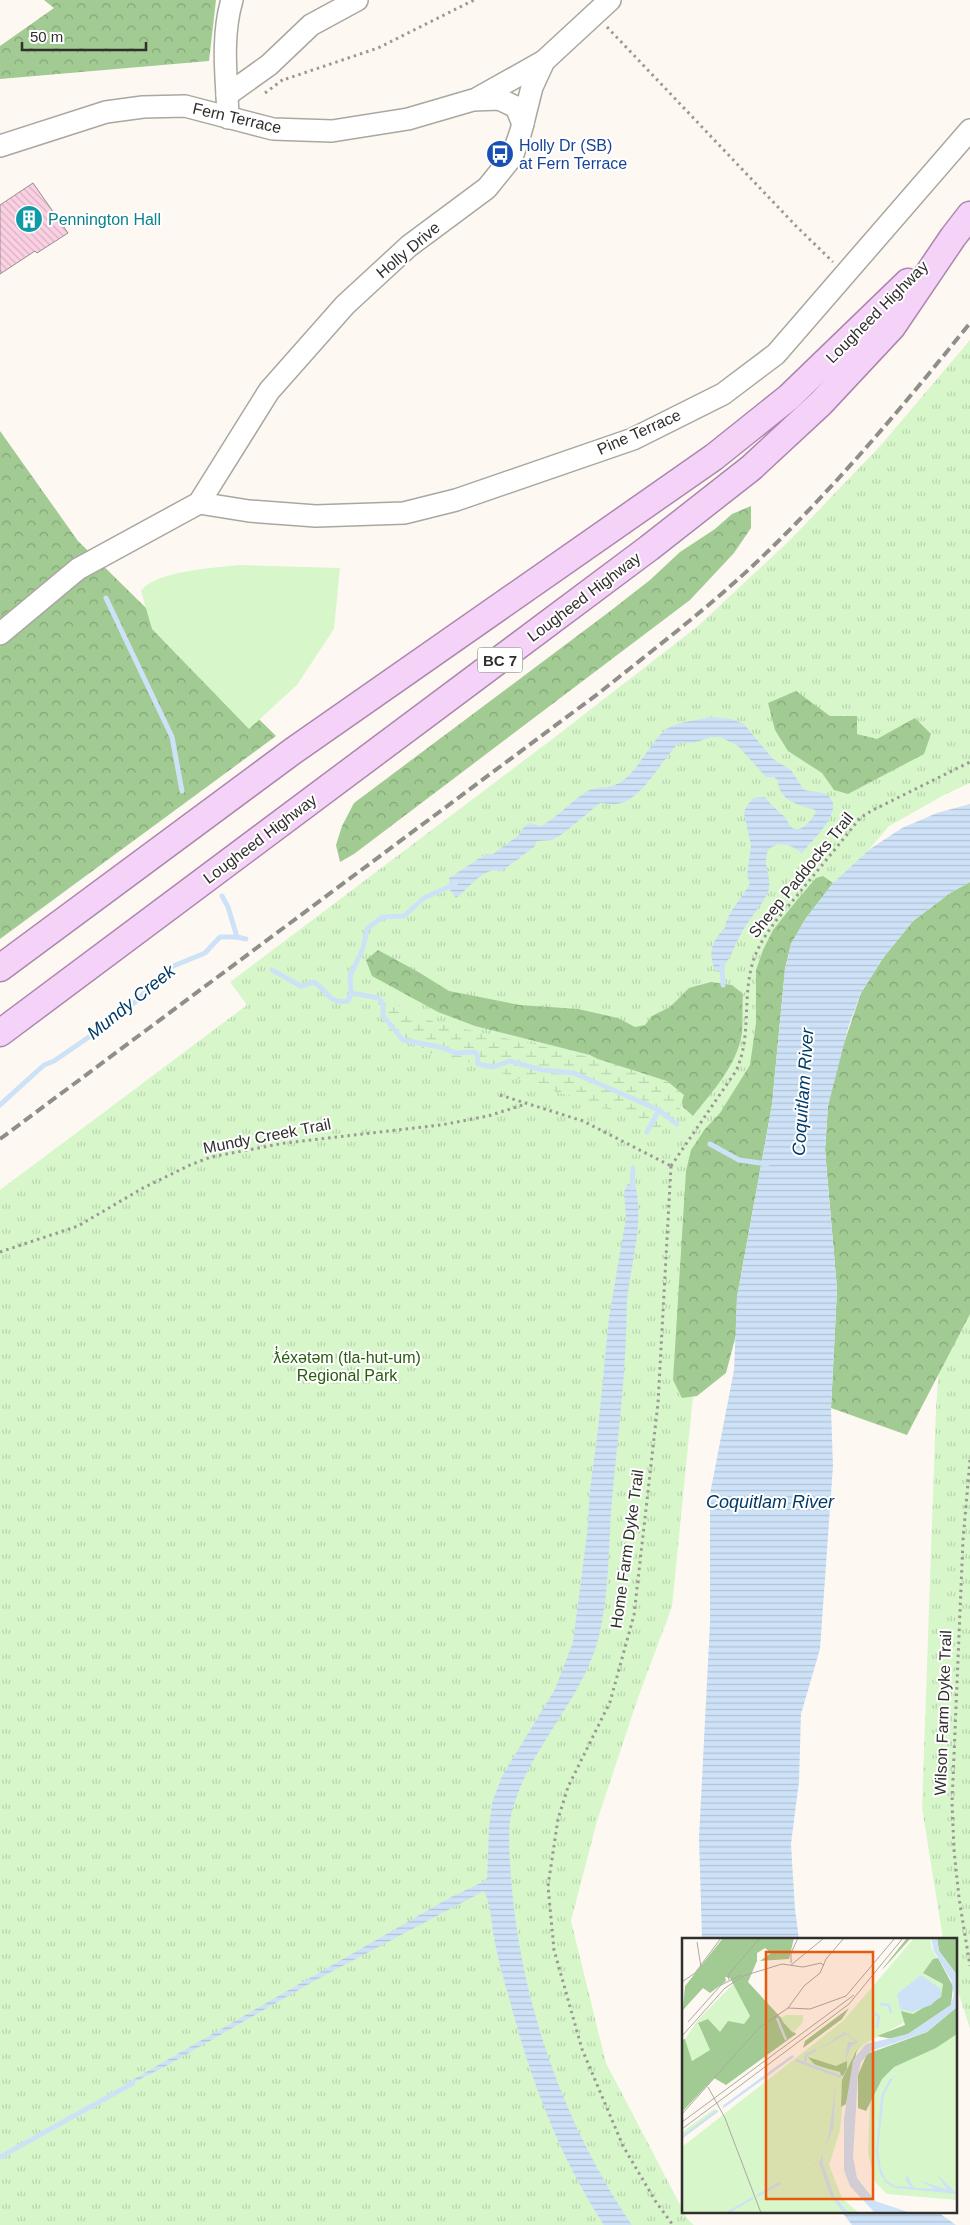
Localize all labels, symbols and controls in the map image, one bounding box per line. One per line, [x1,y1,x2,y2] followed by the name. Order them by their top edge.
[22,20,146,52] scale bar
[30,28,63,45] text: 50 m
[191,100,283,136] street label: Fern Terrace
[519,137,627,172] place label: Holly Dr (SB) at Fern Terrace
[485,139,515,169] bus stop icon: Holly Dr (SB) at Fern Terrace
[14,204,44,234] building icon: Pennington Hall
[48,211,161,228] place label: Pennington Hall
[373,219,443,281] street label: Holly Drive
[823,258,931,366] street label: Lougheed Highway
[595,406,683,458] street label: Pine Terrace
[524,549,644,645] street label: Lougheed Highway
[478,648,522,672] road number: BC 7
[200,791,320,887] street label: Lougheed Highway
[745,809,857,941] street label: Sheep Paddocks Trail
[83,960,180,1043] water label: Mundy Creek
[789,1026,818,1157] water label: Coquitlam River
[202,1115,332,1157] street label: Mundy Creek Trail
[273,1346,421,1384] park label: ƛ̓éxətəm (tla-hut-um) Regional Park
[607,1469,647,1629] street label: Home Farm Dyke Trail
[706,1492,835,1512] water label: Coquitlam River
[932,1630,954,1796] street label: Wilson Farm Dyke Trail
[682,1938,958,2212] inset map

